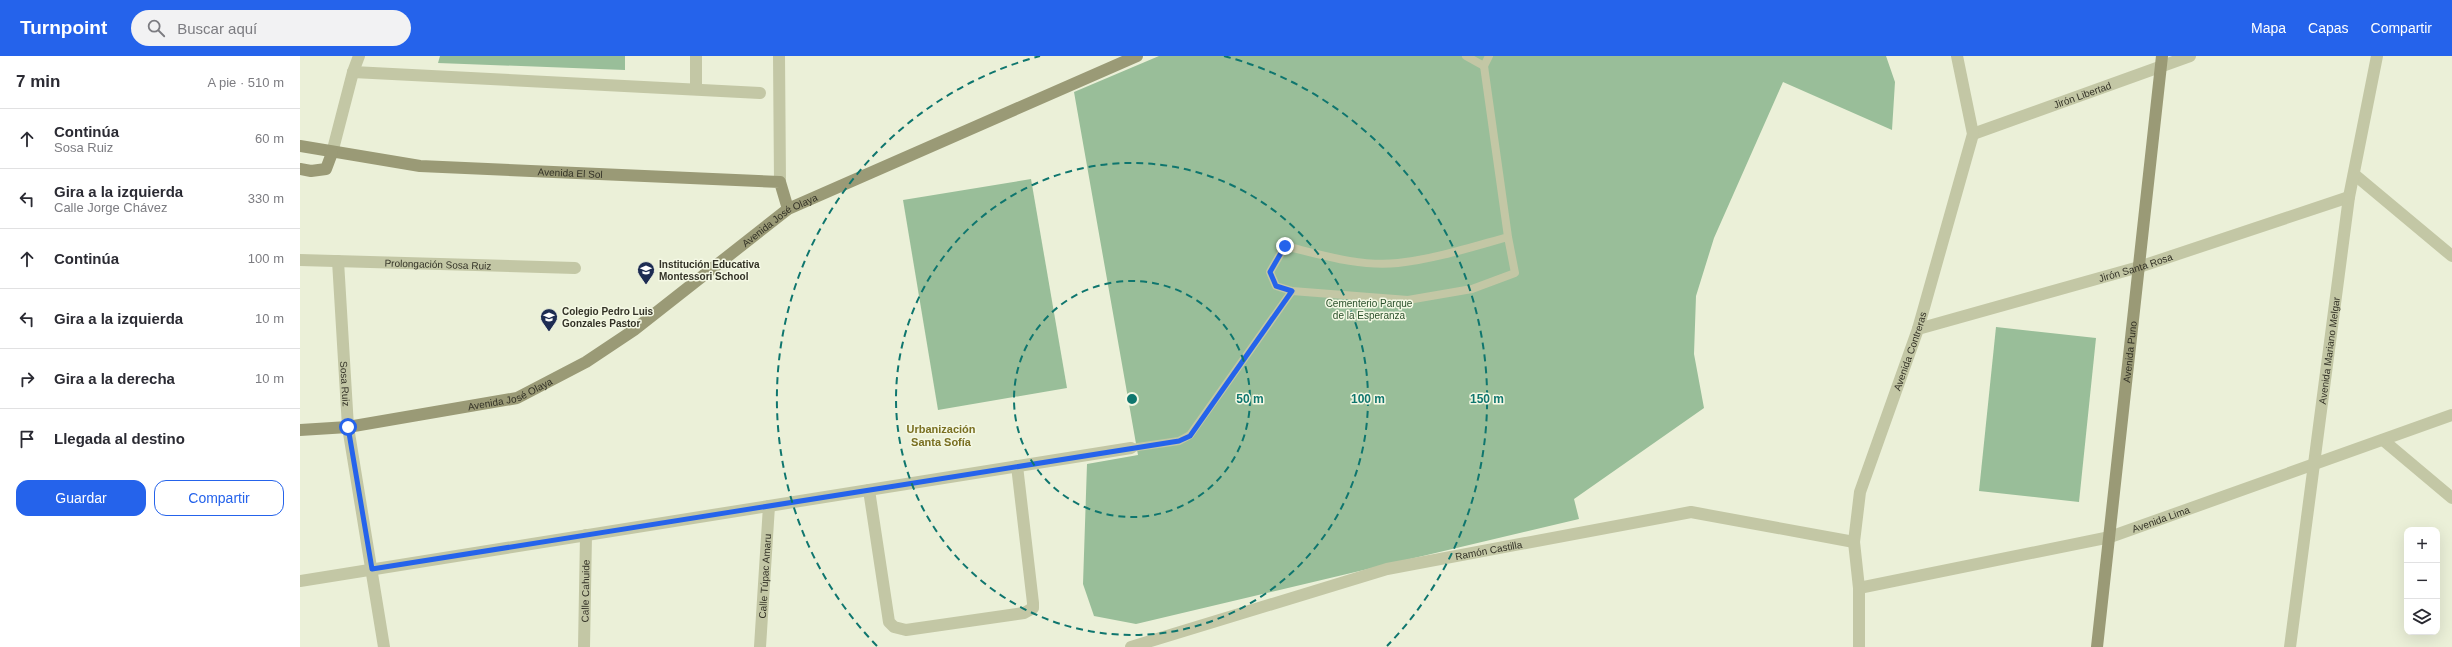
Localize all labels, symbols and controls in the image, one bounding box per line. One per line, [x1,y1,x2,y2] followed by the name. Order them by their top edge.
[131,10,411,46] search box
[20,17,107,38] text: Turnpoint
[145,17,167,39] icon: search
[177,20,257,37] text: Buscar aquí
[2251,20,2286,36] text: Mapa
[2308,20,2349,36] text: Capas
[2371,20,2432,36] text: Compartir
[16,72,60,91] text: 7 min
[207,75,284,90] text: A pie · 510 m
[2052,79,2113,110] street label: Jirón Libertad
[54,123,119,140] text: Continúa
[16,128,38,150] icon: ahead
[255,131,284,146] text: 60 m
[54,140,113,155] text: Sosa Ruiz
[538,166,603,180] street label: Avenida El Sol
[54,183,183,200] text: Gira a la izquierda
[16,188,38,210] icon: left
[248,191,284,206] text: 330 m
[740,191,819,249] street label: Avenida José Olaya
[54,200,167,215] text: Calle Jorge Chávez
[1276,237,1294,255] route end
[16,248,38,270] icon: ahead
[54,250,119,267] text: Continúa
[248,251,284,266] text: 100 m
[2097,251,2174,284] street label: Jirón Santa Rosa
[384,257,491,271] street label: Prolongación Sosa Ruiz
[659,259,760,282] place label: Institución Educativa Montessori School
[636,260,656,285] school or university icon: Institución Educativa Montessori School
[2316,295,2341,405] street label: Avenida Mariano Melgar
[1326,298,1413,321] park label: Cementerio Parque de la Esperanza
[562,306,654,329] place label: Colegio Pedro Luis Gonzales Pastor
[539,307,559,332] school or university icon: Colegio Pedro Luis Gonzales Pastor
[16,308,38,330] icon: left
[54,310,183,327] text: Gira a la izquierda
[1891,310,1928,392] street label: Avenida Contreras
[255,311,284,326] text: 10 m
[2121,320,2138,383] street label: Avenida Puno
[339,361,352,407] street label: Sosa Ruiz
[16,368,38,390] icon: right
[54,370,175,387] text: Gira a la derecha
[255,371,284,386] text: 10 m
[467,375,554,412] street label: Avenida José Olaya
[1125,392,1139,406] centre of rings
[1236,392,1264,406] text: 50 m
[1351,392,1385,406] text: 100 m
[1470,392,1504,406] text: 150 m
[339,418,357,436] route start
[906,423,976,448] district label: Urbanización Santa Sofía
[16,428,38,450] icon: arrive
[54,430,185,447] text: Llegada al destino
[16,480,146,516] button: Guardar
[154,480,284,516] button: Compartir
[2130,503,2191,534] street label: Avenida Lima
[2404,527,2440,635] map controls
[2404,527,2440,563] button: +
[756,533,773,619] street label: Calle Túpac Amaru
[1454,538,1523,562] street label: Ramón Castilla
[579,559,591,623] street label: Calle Cahuide
[2404,563,2440,599] button: −
[2404,599,2440,635] button: layers

